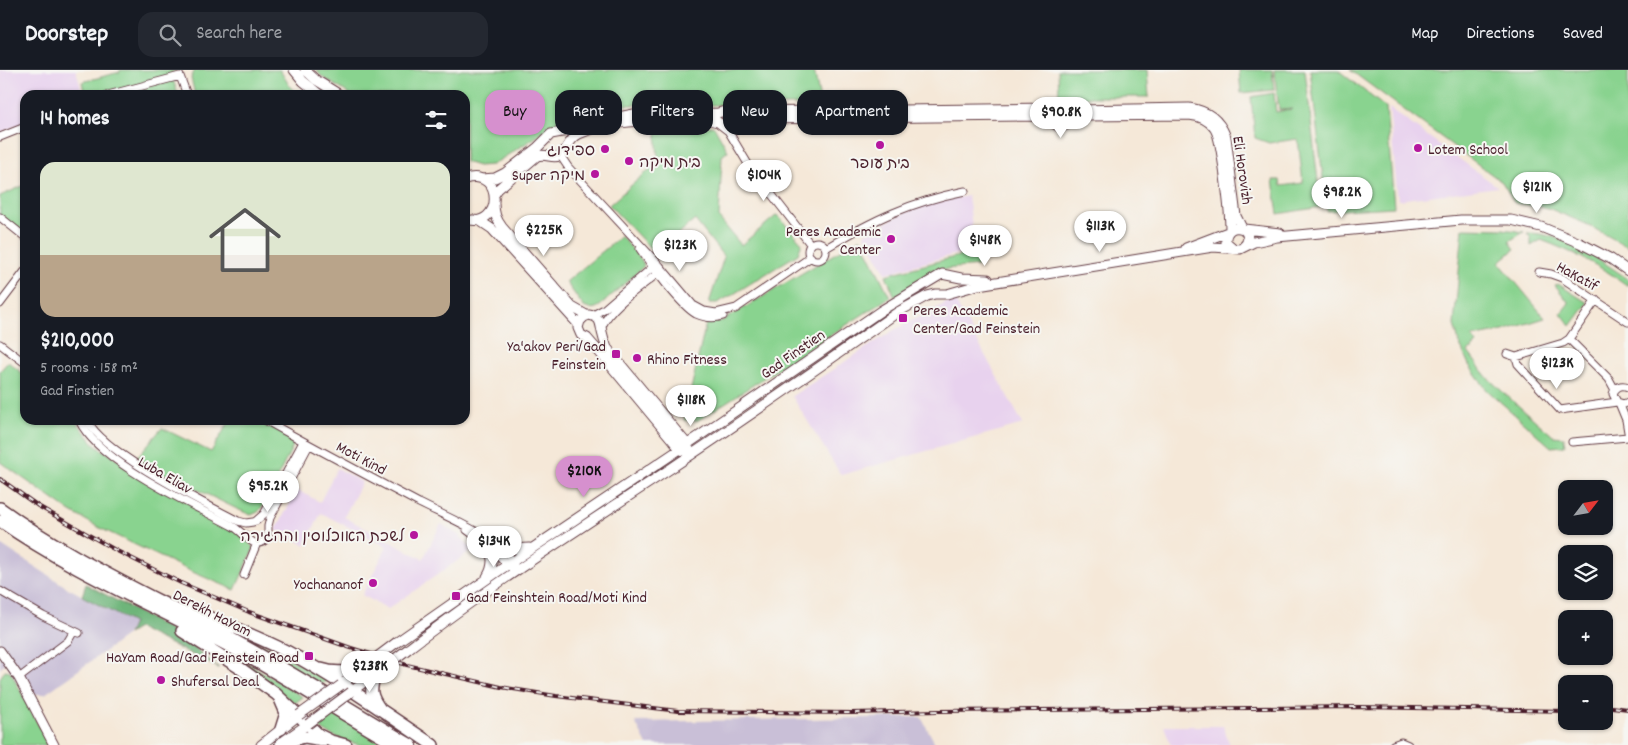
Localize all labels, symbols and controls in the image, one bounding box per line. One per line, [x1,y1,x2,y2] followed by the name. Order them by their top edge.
[138,12,488,57] search box
[25,18,108,52] text: Doorstep
[156,21,184,49] icon: search
[196,21,282,48] text: Search here
[1411,22,1438,47] text: Map
[1466,22,1535,47] text: Directions
[1563,22,1603,47] text: Saved
[485,90,545,135] chip: Buy
[555,90,622,135] chip: Rent
[632,90,713,135] chip: Filters
[723,90,787,135] chip: New
[797,90,908,135] chip: Apartment
[1020,97,1102,139] pin: $90.8K
[1041,101,1081,124] text: $90.8K
[40,105,110,135] text: 14 homes
[422,106,450,134] icon: filters
[1225,135,1258,206] street label: Eli Horovizh
[874,139,886,151] marker: בית עופר
[1428,139,1508,162] place label: Lotem School
[547,140,595,163] place label: ספידוג
[1412,142,1424,154] marker: Lotem School
[599,143,611,155] marker: ספידוג
[639,152,701,175] place label: בית מיקה
[850,153,910,176] place label: בית עופר
[623,155,635,167] marker: בית מיקה
[729,160,799,202] pin: $104K
[747,164,781,187] text: $104K
[512,165,585,188] place label: Super מיקה
[589,168,601,180] marker: Super מיקה
[1502,172,1572,214] pin: $121K
[1301,176,1383,219] pin: $98.2K
[1522,176,1552,199] text: $121K
[1323,181,1361,204] text: $98.2K
[200,195,290,285] icon: home
[1065,210,1135,253] pin: $113K
[509,214,579,257] pin: $225K
[1085,215,1115,238] text: $113K
[526,219,562,242] text: $225K
[786,221,881,262] place label: Peres Academic Center
[950,224,1020,267] pin: $148K
[969,229,1001,252] text: $148K
[645,230,715,272] pin: $123K
[885,233,897,245] marker: Peres Academic Center
[663,234,697,257] text: $123K
[1552,256,1602,298] street label: HaKatif
[913,300,1040,341] place label: Peres Academic Center/Gad Feinstein
[897,312,909,324] marker: Peres Academic Center/Gad Feinstein
[756,324,830,386] street label: Gad Finstien
[40,327,114,357] text: $210,000
[507,336,606,377] place label: Ya'akov Peri/Gad Feinstein
[610,348,622,360] marker: Ya'akov Peri/Gad Feinstein
[1522,348,1592,390] pin: $123K
[647,349,727,372] place label: Rhino Fitness
[631,352,643,364] marker: Rhino Fitness
[1540,352,1574,375] text: $123K
[40,357,138,380] text: 5 rooms · 158 m²
[40,380,114,403] text: Gad Finstien
[656,384,726,427] pin: $118K
[677,389,705,412] text: $118K
[331,436,390,482] street label: Moti Kind
[133,451,197,501] street label: Luba Eliav
[549,456,619,498] pin: $210K
[567,460,601,483] text: $210K
[227,470,309,513] pin: $95.2K
[248,475,288,498] text: $95.2K
[1558,480,1612,535] north arrow
[1558,480,1613,730] map controls
[240,526,405,549] place label: לשכת האוכלוסין וההגירה
[459,526,529,568] pin: $134K
[408,529,420,541] marker: לשכת האוכלוסין וההגירה
[478,530,510,553] text: $134K
[1558,545,1613,600] button: layers
[294,574,363,597] place label: Yochananof
[367,577,379,589] marker: Yochananof
[168,584,255,644] street label: Derekh HaYam
[466,587,647,610] place label: Gad Feinshtein Road/Moti Kind
[450,590,462,602] marker: Gad Feinshtein Road/Moti Kind
[1558,610,1613,665] button: +
[106,647,299,670] place label: HaYam Road/Gad Feinstein Road
[303,650,315,662] marker: HaYam Road/Gad Feinstein Road
[335,650,405,693] pin: $238K
[352,655,388,678] text: $238K
[171,671,259,694] place label: Shufersal Deal
[155,674,167,686] marker: Shufersal Deal
[1558,675,1613,730] button: −

